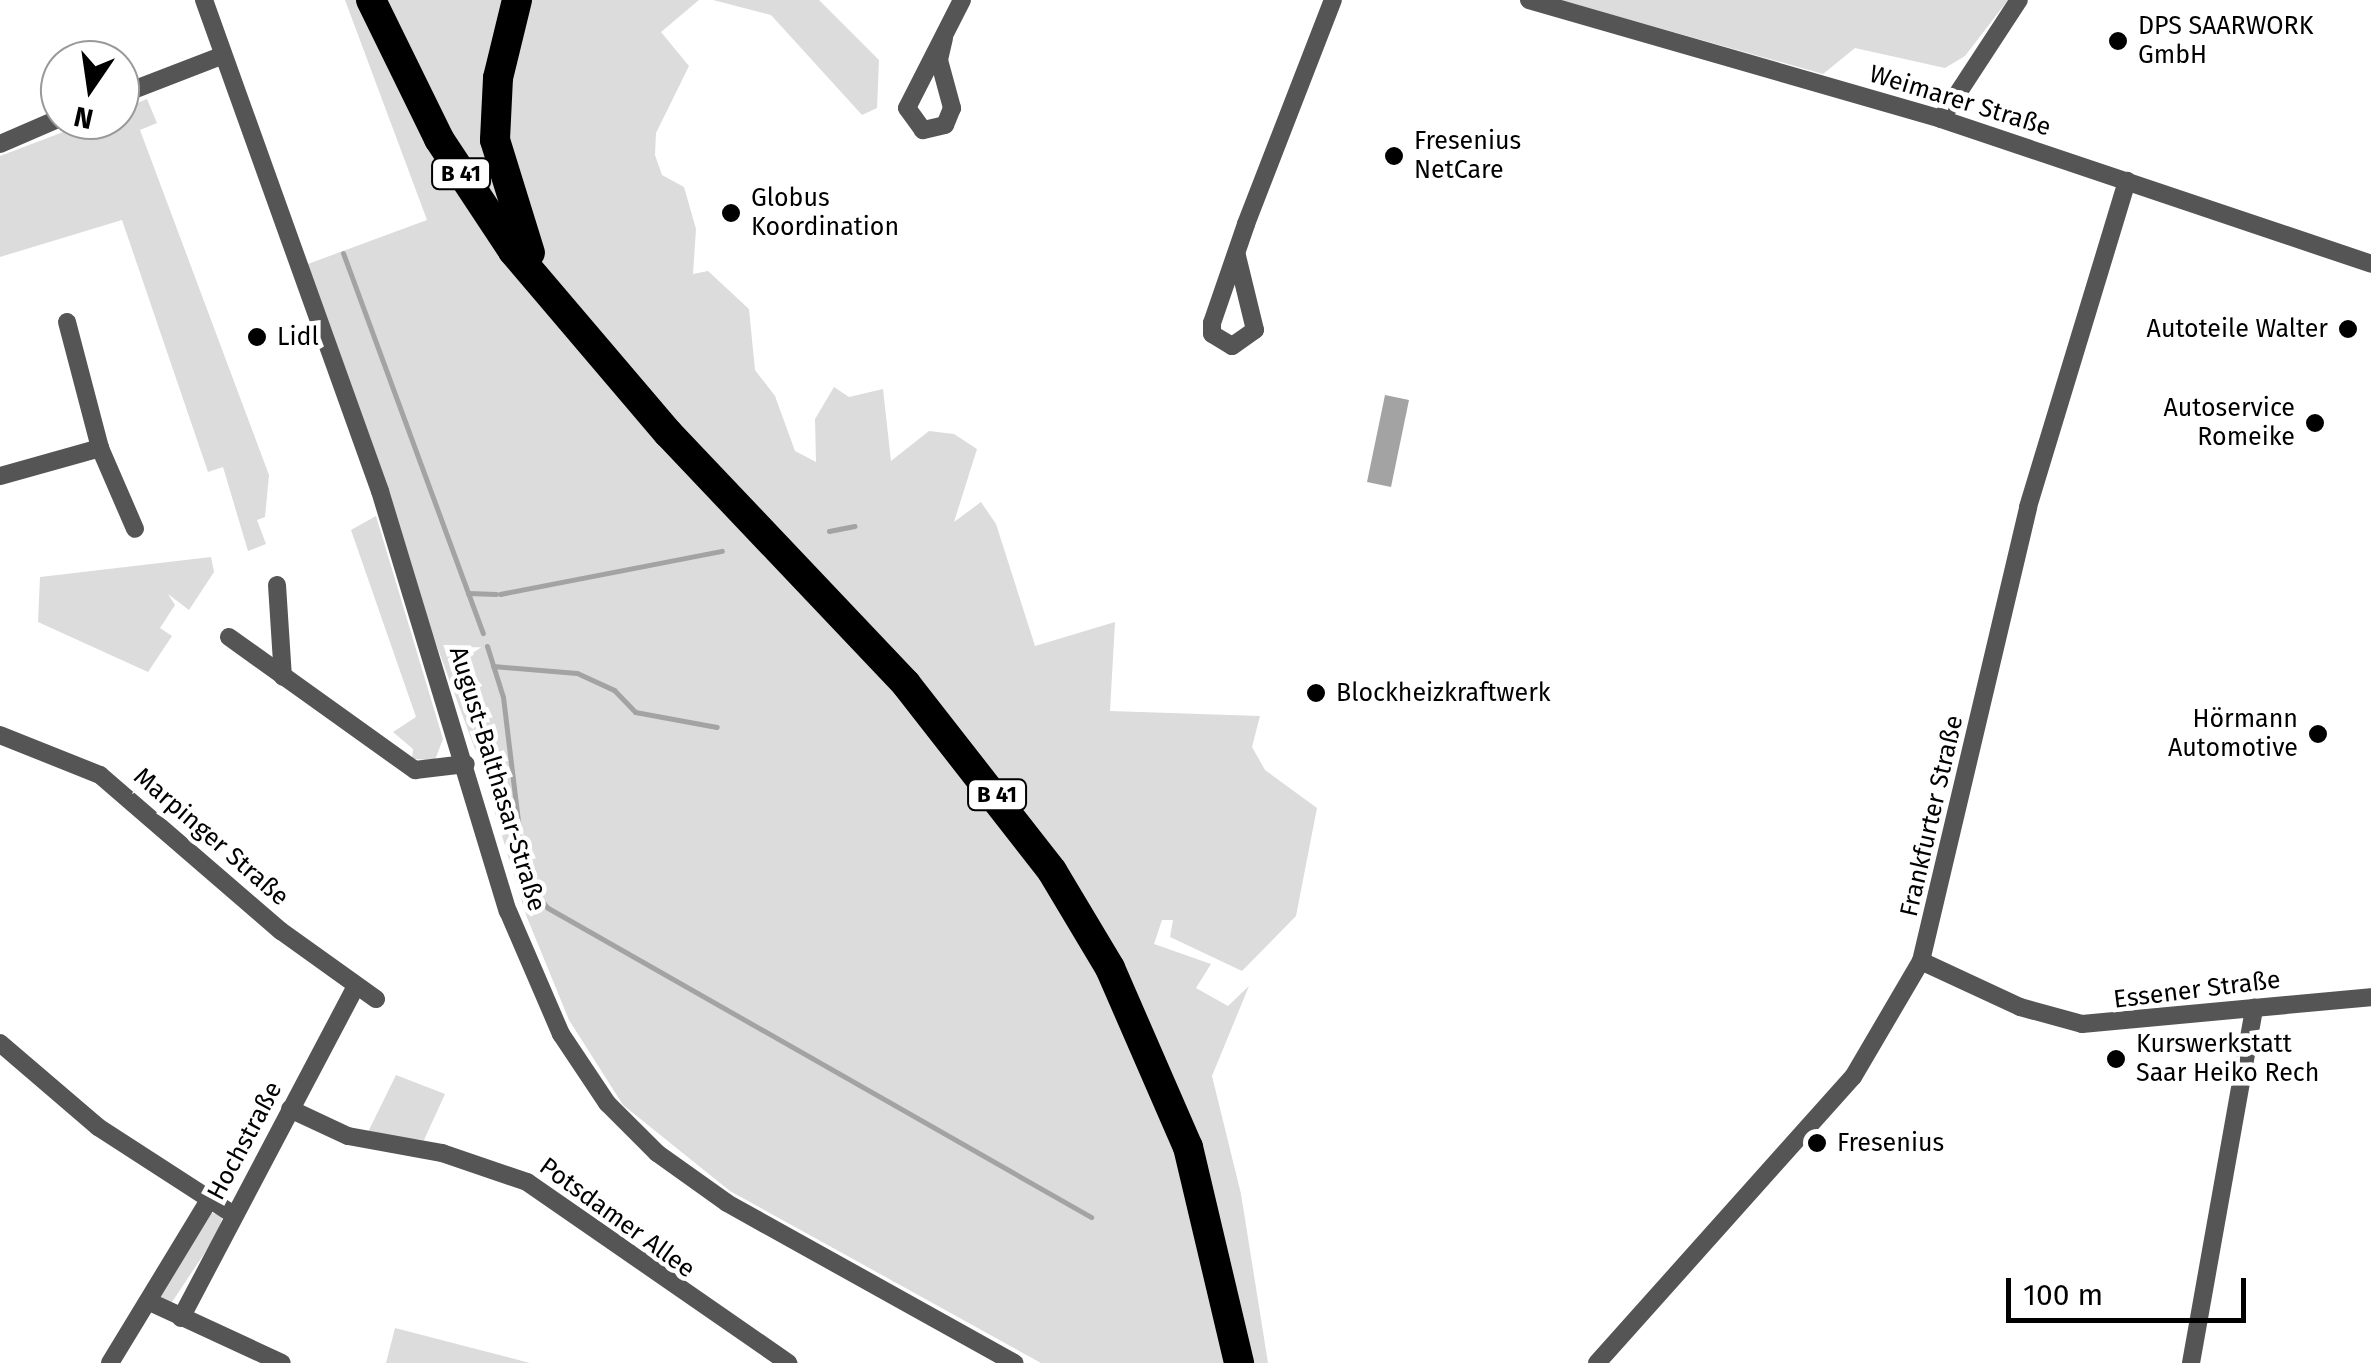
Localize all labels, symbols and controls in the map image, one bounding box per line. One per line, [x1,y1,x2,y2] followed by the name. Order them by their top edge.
[2138,12,2313,71] place label: DPS SAARWORK GmbH
[2107,30,2129,52] marker: DPS SAARWORK GmbH
[40,40,140,140] north arrow
[1866,59,2054,143] street label: Weimarer Straße
[71,100,96,136] text: N
[1414,127,1521,186] place label: Fresenius NetCare
[1383,145,1405,167] marker: Fresenius NetCare
[431,157,491,191] road number: B 41
[751,184,899,243] place label: Globus Koordination
[720,202,742,224] marker: Globus Koordination
[2147,314,2328,344] place label: Autoteile Walter
[2337,318,2359,340] marker: Autoteile Walter
[277,322,319,352] place label: Lidl
[246,326,268,348] marker: Lidl
[2164,394,2295,453] place label: Autoservice Romeike
[2304,412,2326,434] marker: Autoservice Romeike
[442,643,552,915] street label: August-Balthasar-Straße
[1336,678,1551,708] place label: Blockheizkraftwerk
[1305,682,1327,704] marker: Blockheizkraftwerk
[2168,705,2298,764] place label: Hörmann Automotive
[1894,712,1970,920] street label: Frankfurter Straße
[2307,723,2329,745] marker: Hörmann Automotive
[127,762,295,912] street label: Marpinger Straße
[967,778,1027,812] road number: B 41
[2112,965,2282,1015] street label: Essener Straße
[2136,1030,2319,1089] place label: Kurswerkstatt Saar Heiko Rech
[2105,1048,2127,1070] marker: Kurswerkstatt Saar Heiko Rech
[201,1077,289,1205] street label: Hochstraße
[1837,1128,1944,1158] place label: Fresenius
[1806,1132,1828,1154] marker: Fresenius
[533,1151,701,1285] street label: Potsdamer Allee
[2011,1258,2251,1320] scale bar
[2023,1277,2103,1313] text: 100 m

